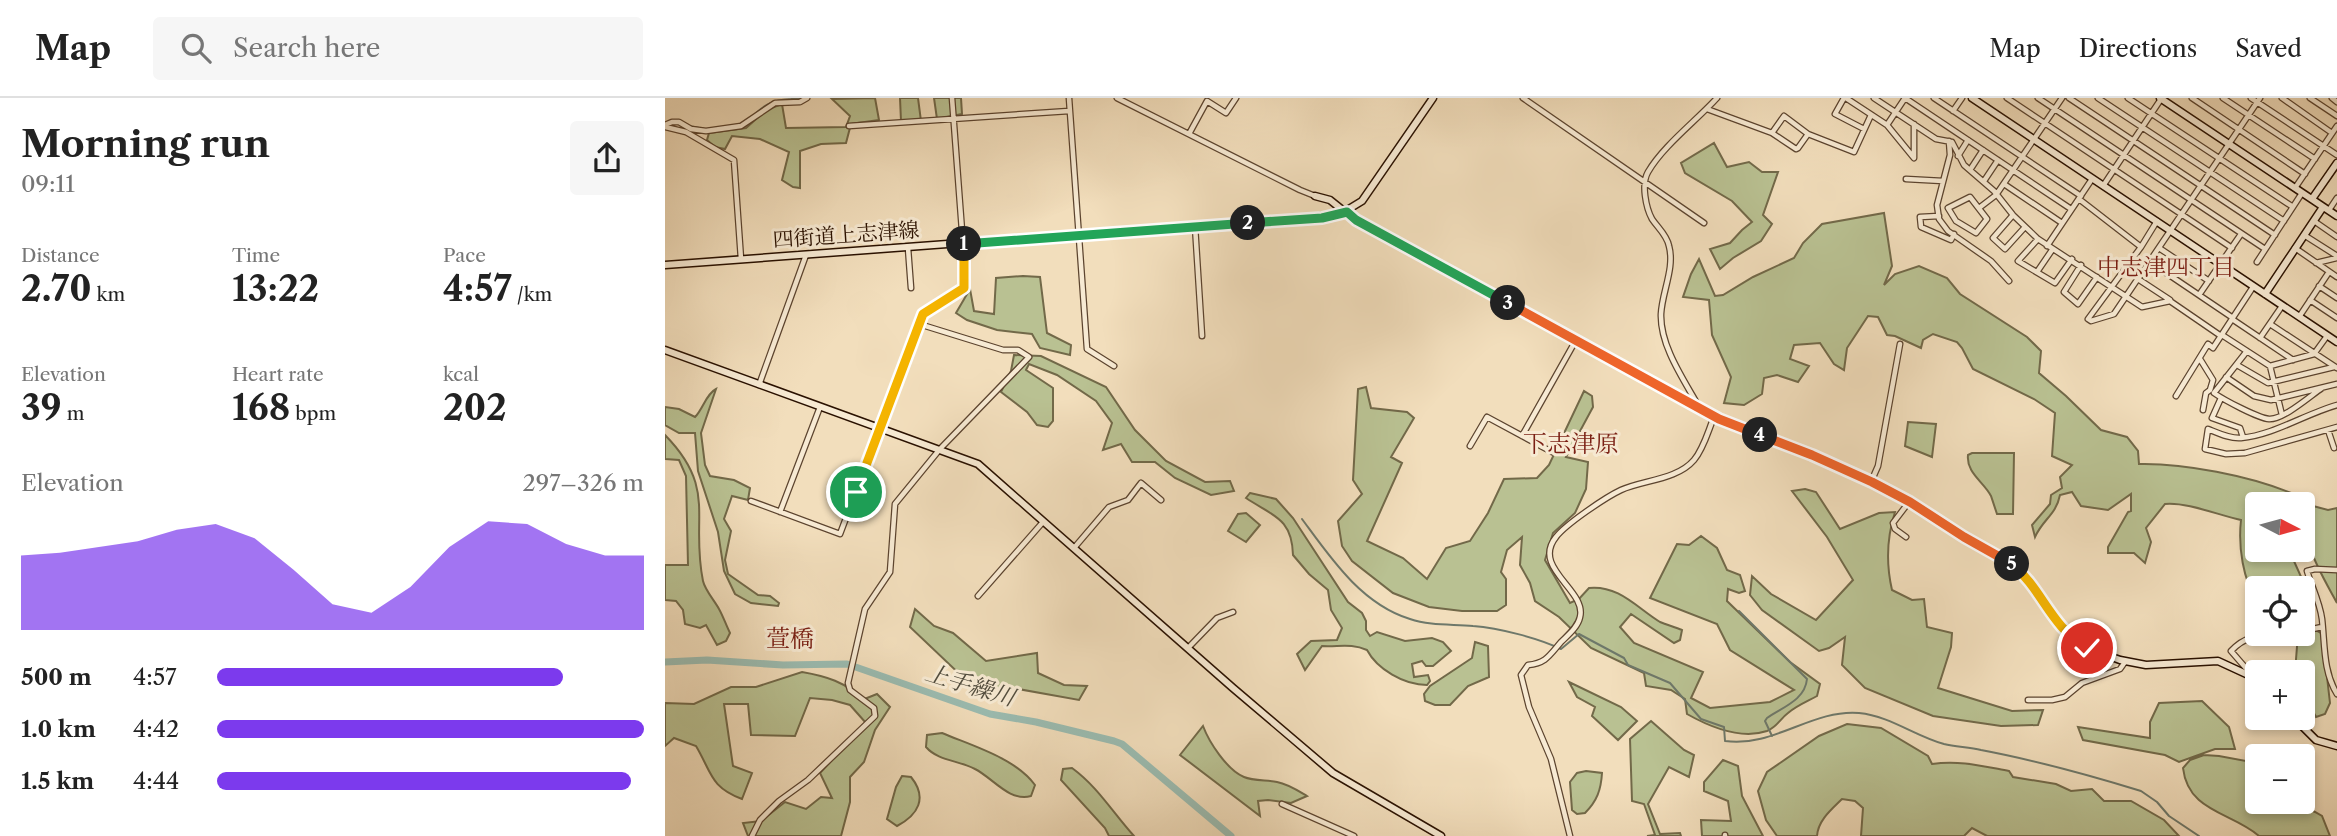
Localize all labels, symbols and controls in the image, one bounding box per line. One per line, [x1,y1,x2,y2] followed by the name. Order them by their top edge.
[153,17,643,80] search box
[35,28,111,69] text: Map
[177,29,215,67] icon: search
[233,32,380,64] text: Search here
[1989,34,2041,63] text: Map
[2079,34,2197,63] text: Directions
[2235,34,2302,63] text: Saved
[21,120,270,167] text: Morning run
[570,121,644,195] button: share
[21,170,75,198] text: 09:11
[1231,206,1265,240] pin: 2
[1242,211,1253,234] text: 2
[772,217,920,252] street label: 四街道上志津線
[947,226,981,262] pin: 1
[959,232,968,255] text: 1
[21,244,100,267] text: Distance
[232,244,280,267] text: Time
[443,244,486,267] text: Pace
[2097,253,2235,281] district label: 中志津四丁目
[21,267,92,310] text: 2.70
[232,267,319,310] text: 13:22
[443,267,512,310] text: 4:57
[92,283,125,306] text: km
[512,283,552,306] text: /km
[1491,286,1525,320] pin: 3
[1502,291,1513,314] text: 3
[21,363,106,386] text: Elevation
[232,363,324,386] text: Heart rate
[443,363,479,386] text: kcal
[21,386,62,429] text: 39
[232,386,290,429] text: 168
[443,386,507,429] text: 202
[62,402,84,425] text: m
[290,402,336,425] text: bpm
[1743,418,1777,452] pin: 4
[1754,423,1765,446] text: 4
[1523,429,1619,458] district label: 下志津原
[826,462,886,522] pin
[21,469,124,497] text: Elevation
[523,469,644,497] text: 297–326 m
[837,473,875,511] icon: arrive
[2245,492,2315,562] north arrow
[2245,492,2315,814] map controls
[1995,546,2029,582] pin: 5
[2006,552,2017,575] text: 5
[2245,576,2315,646] button: locate
[2057,618,2117,678] pin
[766,624,814,653] district label: 萱橋
[2068,629,2106,667] icon: check
[922,658,1021,713] water label: 上手繰川
[2245,660,2315,730] button: +
[21,663,92,691] text: 500 m
[133,663,177,691] text: 4:57
[21,715,96,743] text: 1.0 km
[133,715,179,743] text: 4:42
[2245,744,2315,814] button: −
[21,767,94,795] text: 1.5 km
[133,767,179,795] text: 4:44

